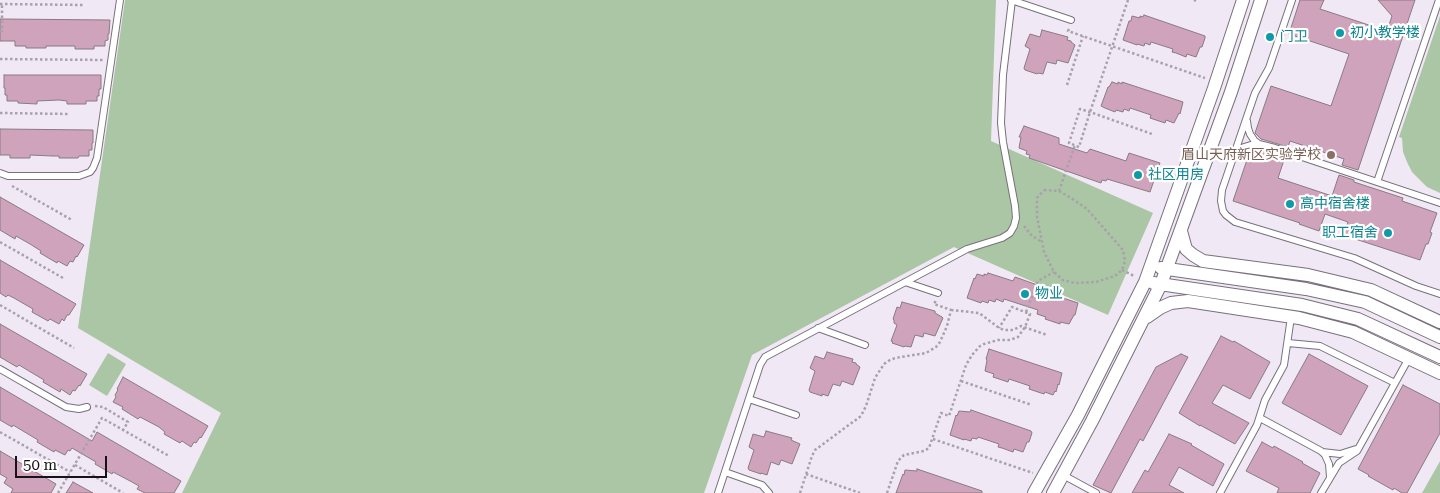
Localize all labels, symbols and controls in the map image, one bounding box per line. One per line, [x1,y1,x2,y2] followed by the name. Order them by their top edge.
[1350,25,1420,41] place label: 初小教学楼
[1334,27,1346,39] marker: 初小教学楼
[1280,29,1308,45] place label: 门卫
[1264,31,1276,43] marker: 门卫
[1181,147,1321,163] place label: 眉山天府新区实验学校
[1325,149,1337,161] marker: 眉山天府新区实验学校
[1148,167,1204,183] place label: 社区用房
[1132,169,1144,181] marker: 社区用房
[1300,196,1370,212] place label: 高中宿舍楼
[1284,198,1296,210] marker: 高中宿舍楼
[1322,225,1378,241] place label: 职工宿舍
[1382,227,1394,239] marker: 职工宿舍
[1035,286,1063,302] place label: 物业
[1019,288,1031,300] marker: 物业
[18,446,110,478] scale bar
[23,456,57,474] text: 50 m

